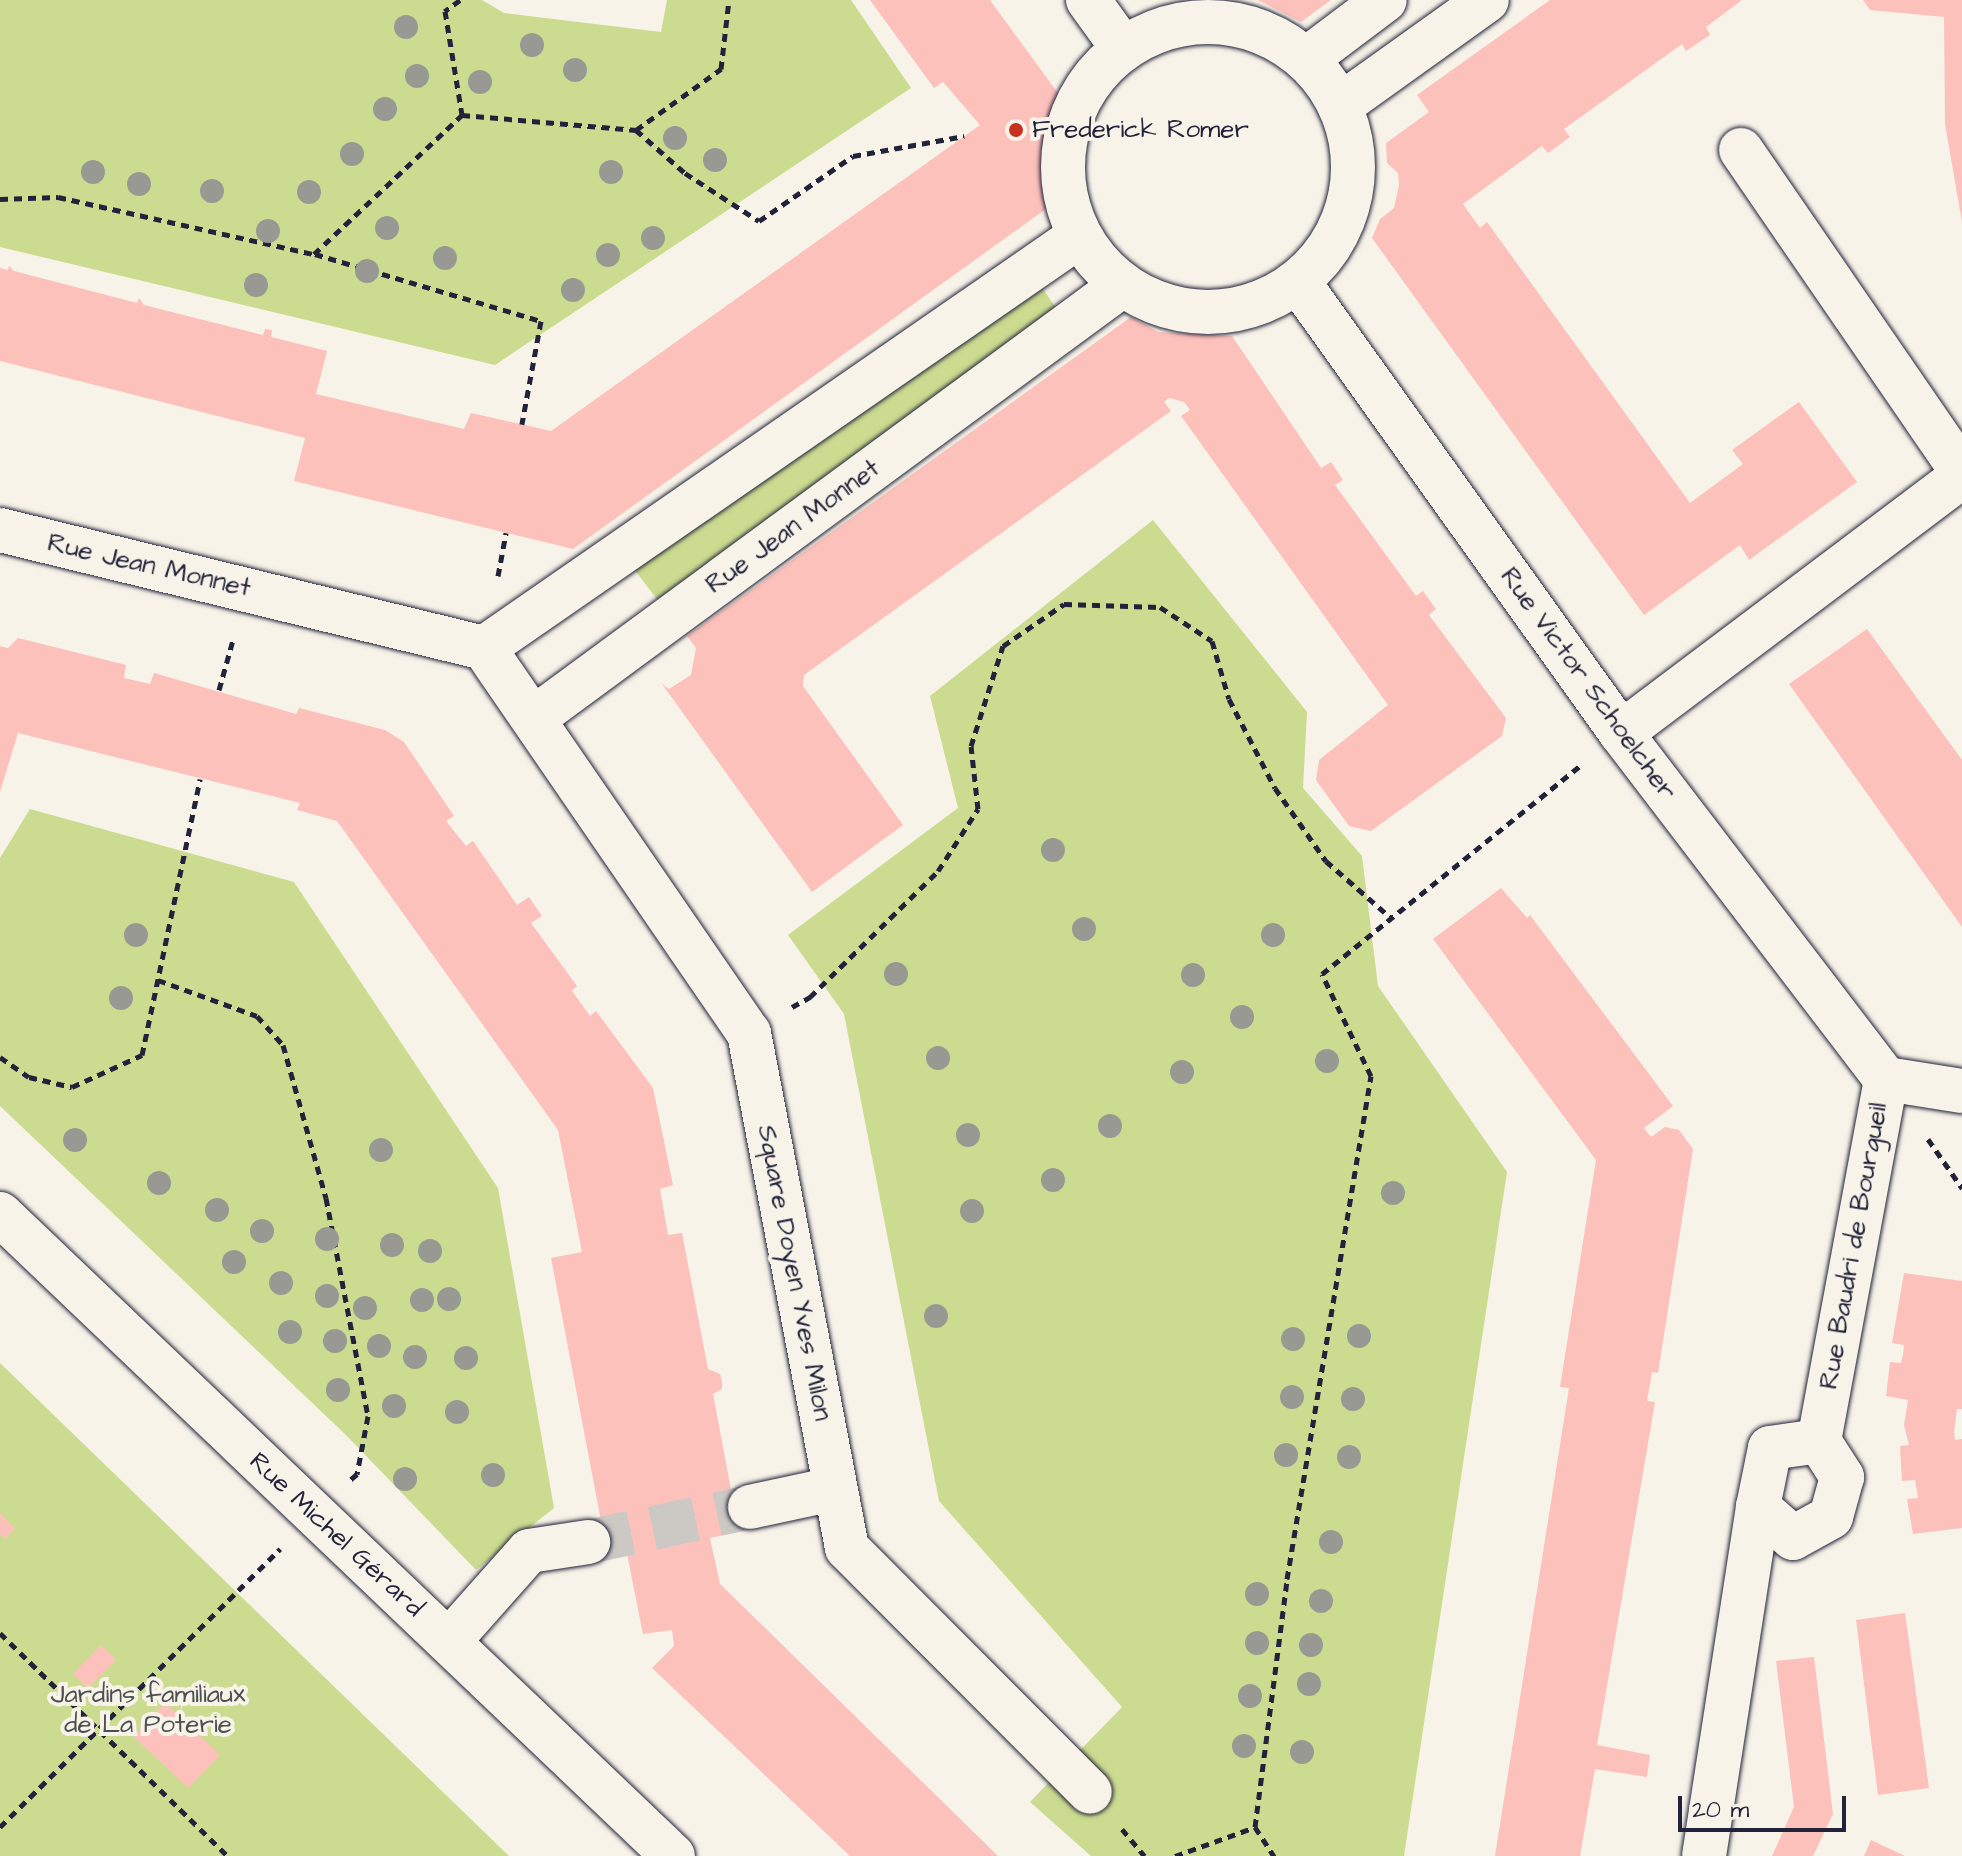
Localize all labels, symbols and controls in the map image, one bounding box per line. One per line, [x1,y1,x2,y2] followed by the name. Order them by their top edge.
[1032,114,1249,146] place label: Frederick Romer
[1007,121,1025,139] marker: Frederick Romer
[700,453,886,601] street label: Rue Jean Monnet
[44,527,254,605] street label: Rue Jean Monnet
[1493,562,1683,806] street label: Rue Victor Schoelcher
[1813,1100,1895,1392] street label: Rue Baudri de Bourgueil
[750,1122,838,1424] street label: Square Doyen Yves Milon
[242,1446,430,1624] street label: Rue Michel Gérard
[51,1679,245,1740] park label: Jardins familiaux de La Poterie
[1682,1780,1850,1830] scale bar
[1692,1793,1749,1827] text: 20 m

